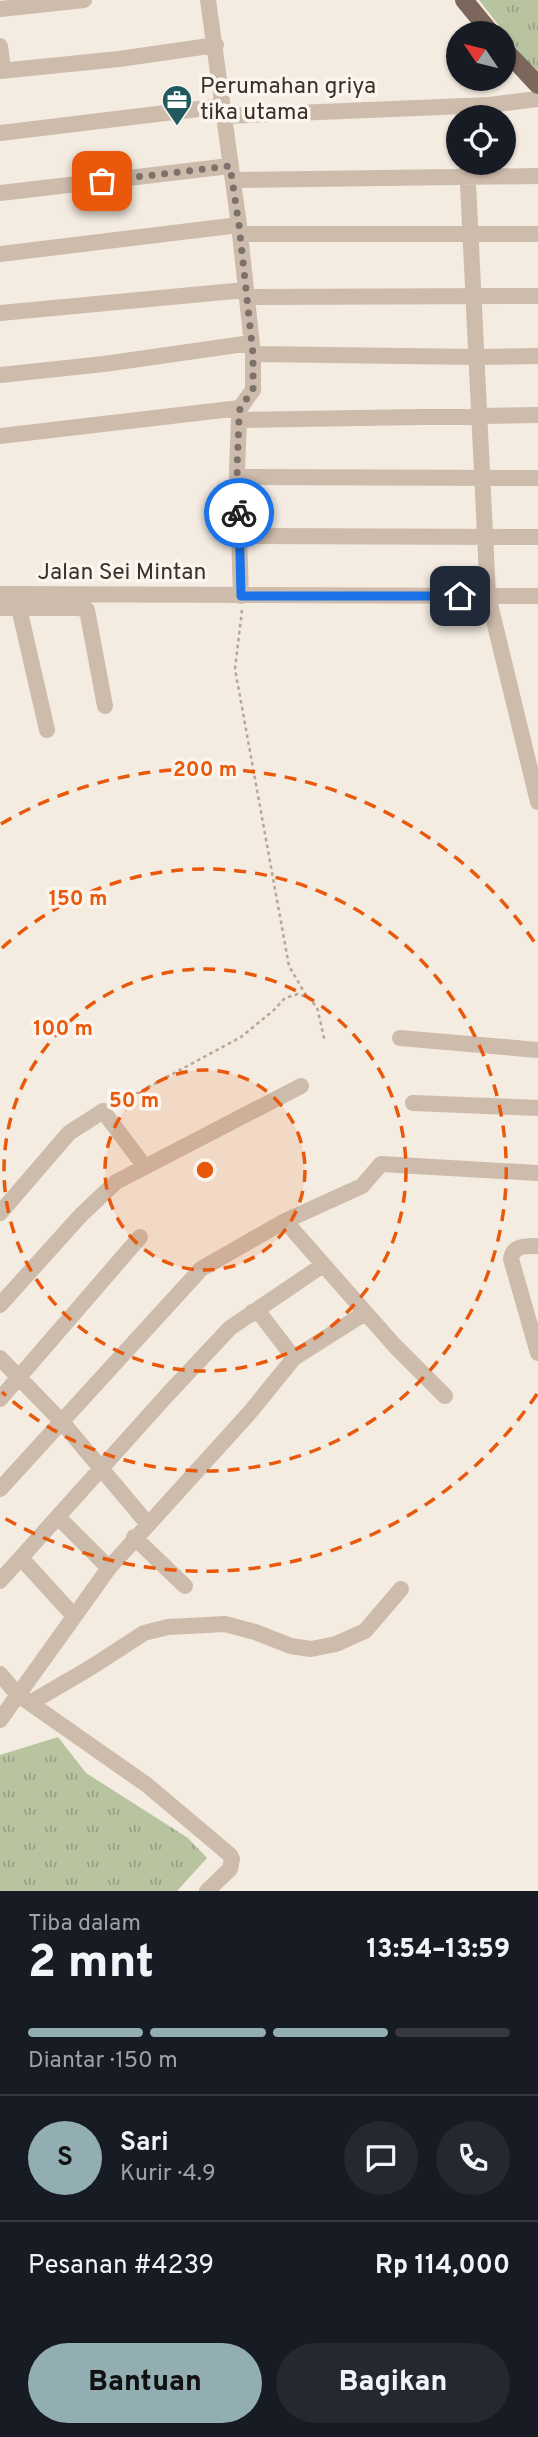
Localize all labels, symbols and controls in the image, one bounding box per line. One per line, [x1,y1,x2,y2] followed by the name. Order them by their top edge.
[446,21,516,91] north arrow
[446,21,516,175] map controls
[200,73,376,128] place label: Perumahan griya tika utama
[160,83,194,127] office icon: Perumahan griya tika utama
[446,105,516,175] button: locate
[72,151,132,211] pin
[83,162,121,200] icon: bag
[204,478,274,548] courier
[220,494,258,532] icon: bike
[37,559,207,588] street label: Jalan Sei Mintan
[430,566,490,626] pin
[441,577,479,615] icon: home
[173,757,237,784] text: 200 m
[49,886,107,913] text: 150 m
[33,1016,93,1043] text: 100 m
[109,1088,159,1115] text: 50 m
[193,1158,217,1182] centre of rings
[28,1910,141,1939] text: Tiba dalam
[366,1934,510,1967] text: 13:54–13:59
[28,1935,154,1994] text: 2 mnt
[28,2047,178,2076] text: Diantar · 150 m
[344,2121,418,2195] button: chat
[436,2121,510,2195] button: phone
[120,2127,169,2160] text: Sari
[57,2142,73,2175] text: S
[120,2160,216,2189] text: Kurir · 4.9
[28,2250,214,2283] text: Pesanan #4239
[375,2250,510,2283] text: Rp 114,000
[28,2343,262,2423] button: Bantuan
[276,2343,510,2423] button: Bagikan

